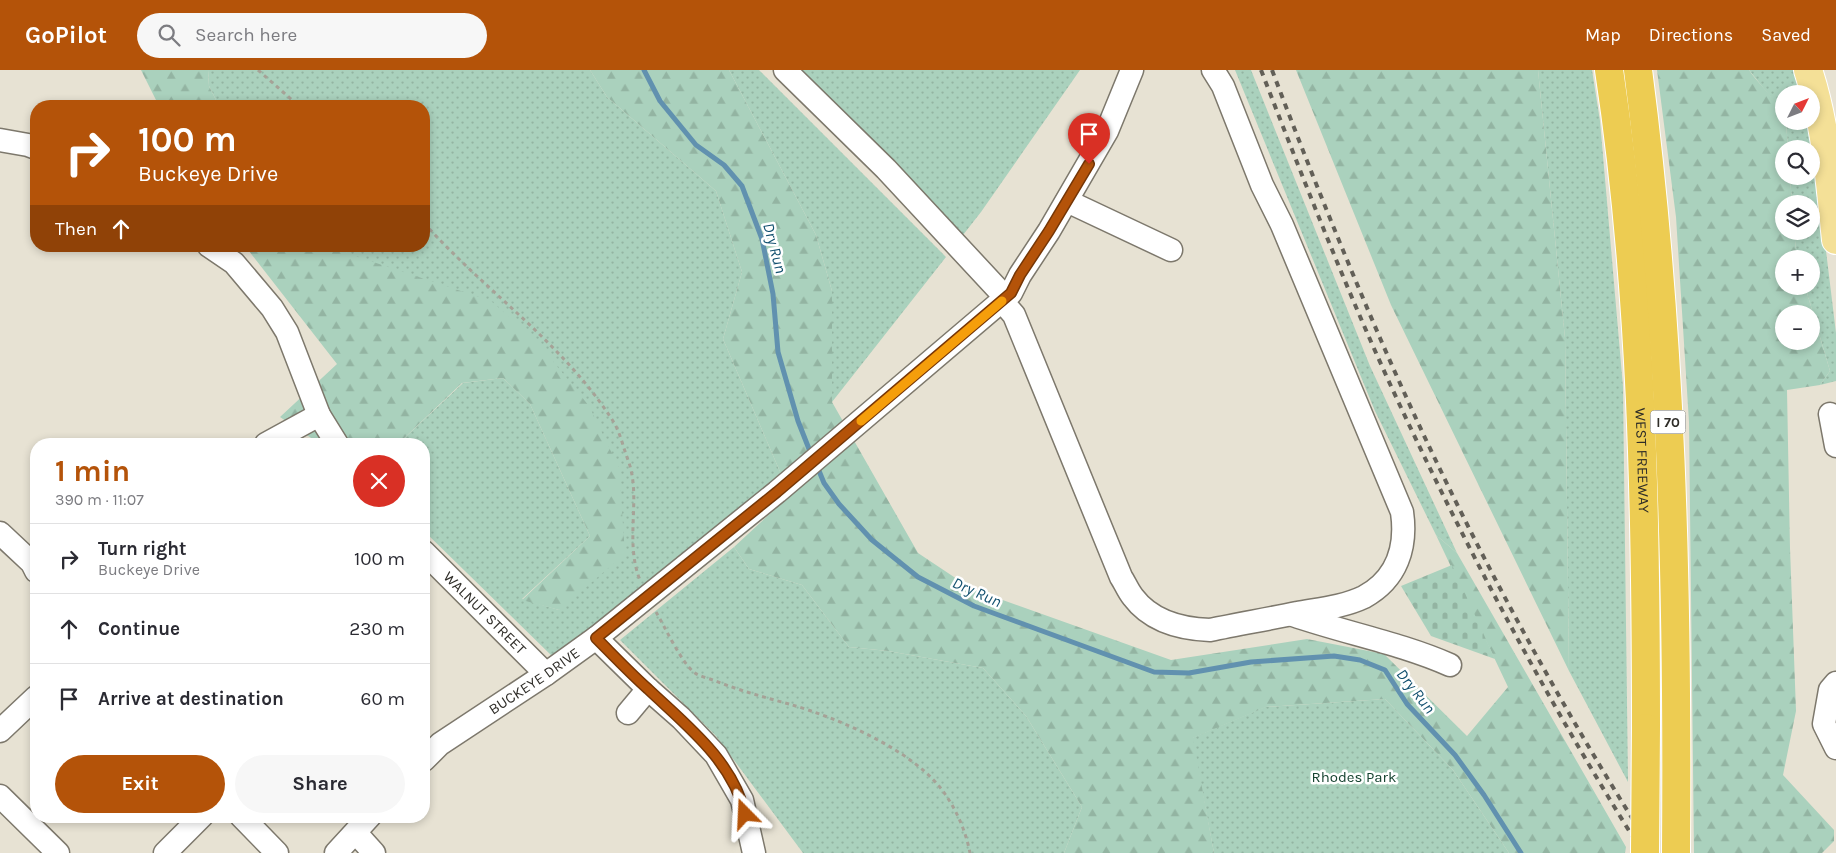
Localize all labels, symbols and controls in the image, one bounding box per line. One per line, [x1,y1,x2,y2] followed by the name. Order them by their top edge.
[137,13,487,58] search box
[25,21,107,49] text: GoPilot
[155,21,183,49] icon: search
[195,24,297,46] text: Search here
[1585,24,1621,46] text: Map
[1649,24,1733,46] text: Directions
[1761,24,1811,46] text: Saved
[1775,85,1820,130] north arrow
[1775,85,1820,350] map controls
[1068,113,1110,164] pin
[138,119,237,160] text: 100 m
[55,120,120,185] icon: right
[1075,120,1103,148] icon: arrive
[1775,140,1820,185] button: search
[138,161,278,187] text: Buckeye Drive
[1775,195,1820,240] button: layers
[107,215,135,243] icon: ahead
[55,218,97,240] text: Then
[759,221,791,275] water label: Dry Run
[1775,250,1820,295] button: +
[1775,305,1820,350] button: −
[1631,407,1653,514] street label: WEST FREEWAY
[1650,411,1686,434] road number: I 70
[55,453,130,489] text: 1 min
[353,455,405,507] button: close
[55,490,144,509] text: 390 m · 11:07
[98,538,187,560] text: Turn right
[55,545,83,573] icon: right
[354,548,405,570] text: 100 m
[98,560,200,579] text: Buckeye Drive
[440,568,530,658] street label: WALNUT STREET
[950,573,1004,611] water label: Dry Run
[55,615,83,643] icon: ahead
[98,618,180,640] text: Continue
[349,618,405,640] text: 230 m
[485,644,583,718] street label: BUCKEYE DRIVE
[1393,665,1439,717] water label: Dry Run
[55,685,83,713] icon: arrive
[98,688,284,710] text: Arrive at destination
[361,688,405,710] text: 60 m
[55,755,225,813] button: Exit
[235,755,405,813] button: Share
[1312,768,1396,786] park label: Rhodes Park
[718,787,770,839] position arrow

